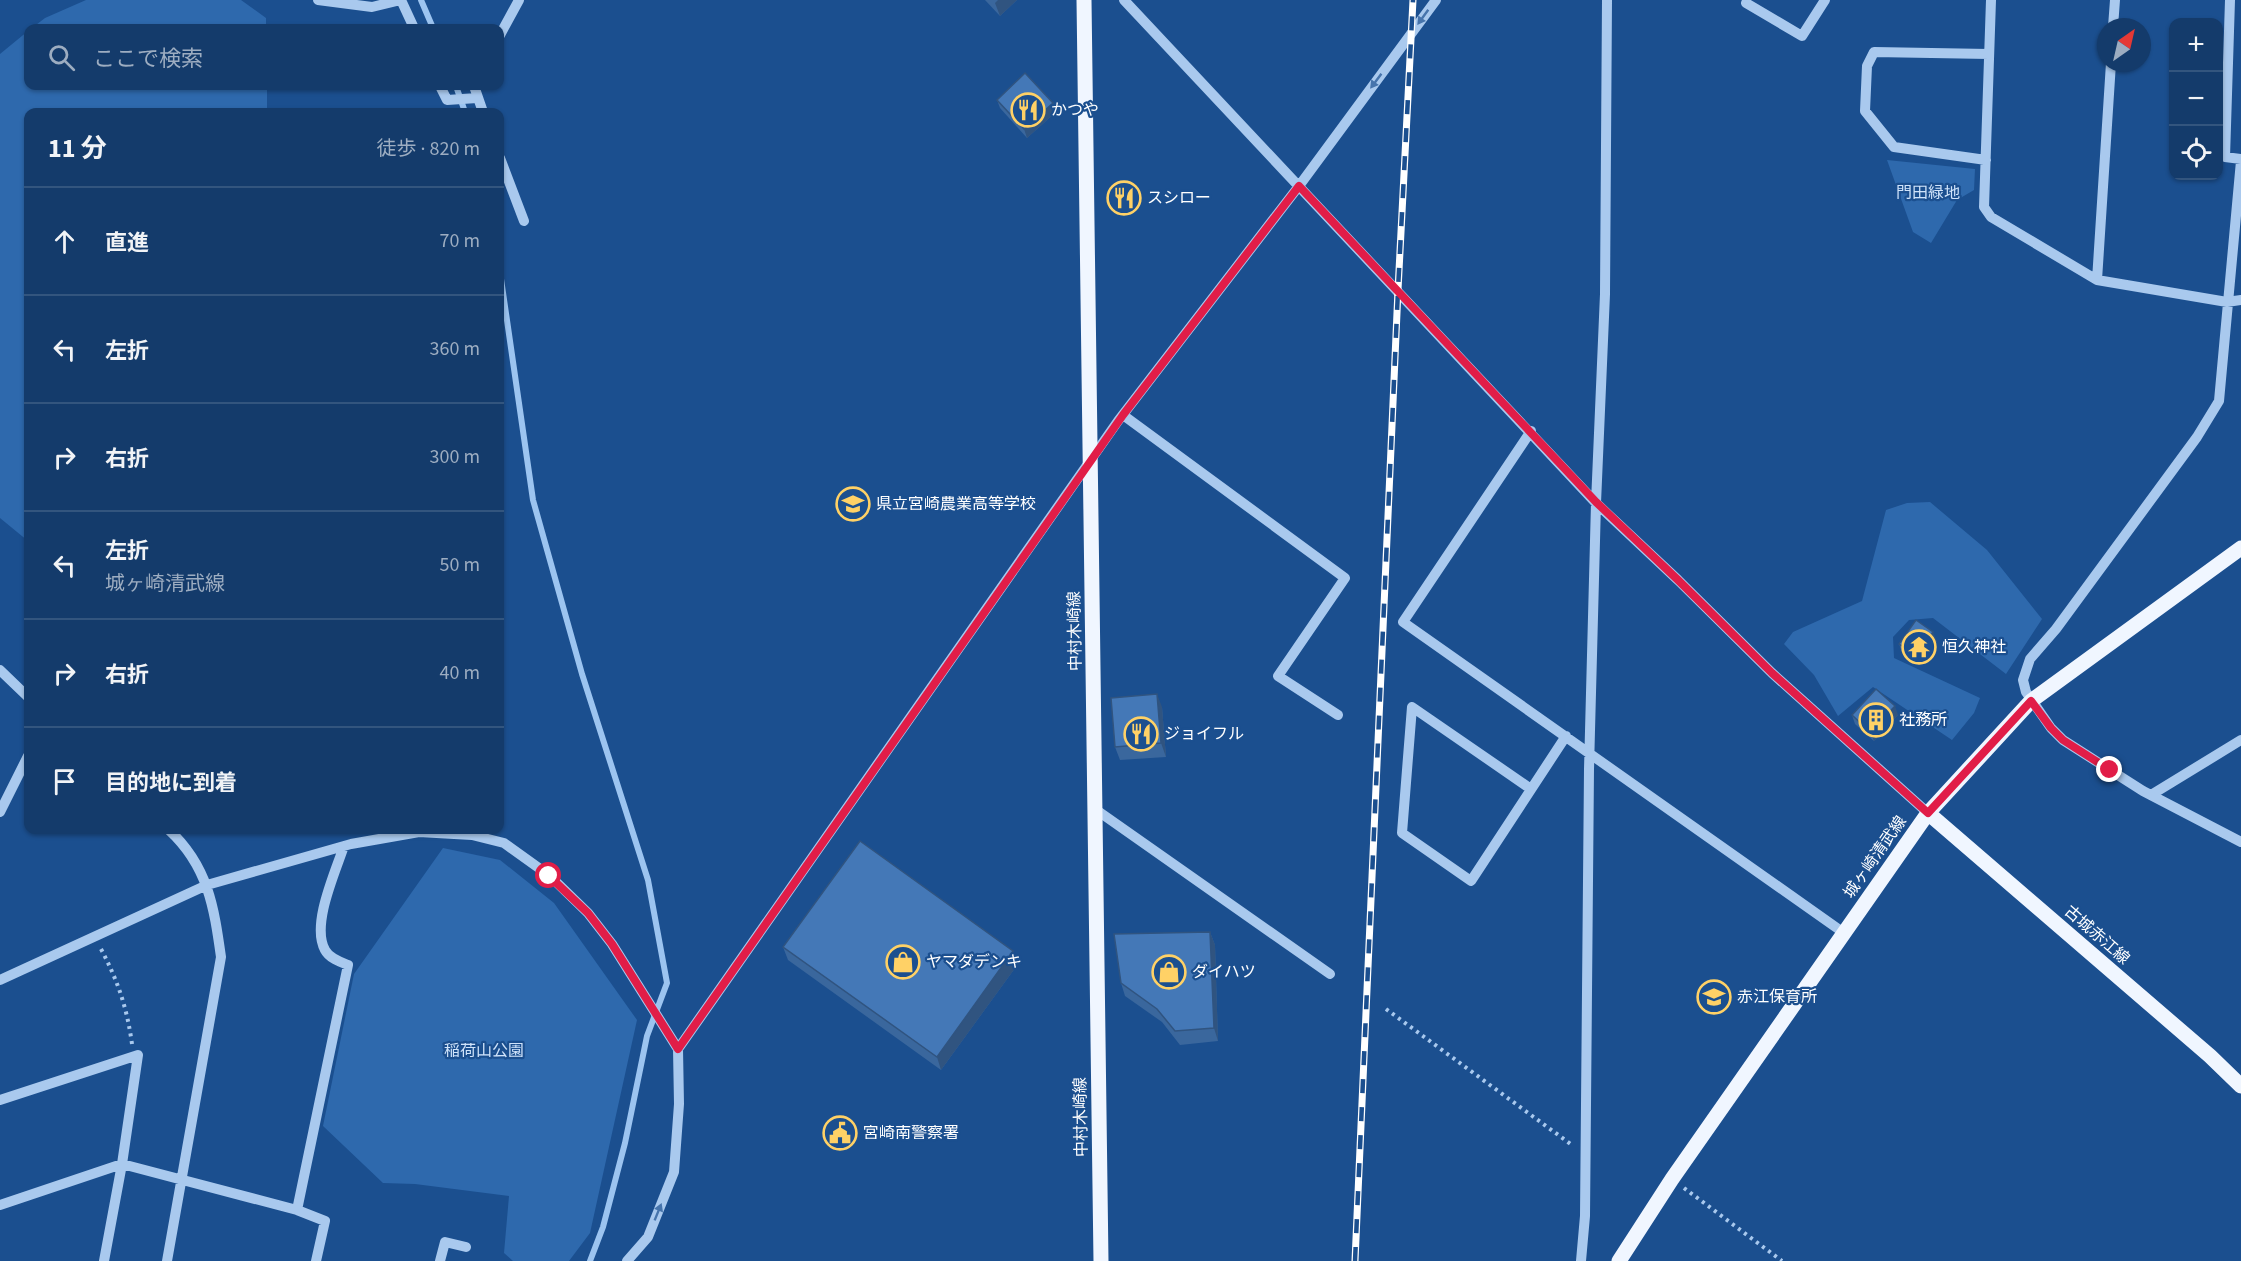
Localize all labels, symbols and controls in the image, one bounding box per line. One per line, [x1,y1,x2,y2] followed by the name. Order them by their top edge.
[1418,9,1430,24] one-way arrow
[2097,18,2151,72] north arrow
[2169,18,2223,180] map controls
[2169,18,2223,72] button: +
[24,24,504,90] search box
[45,41,78,74] icon: search
[93,43,203,75] text: ここで検索
[2169,72,2223,126] button: −
[1371,73,1383,88] one-way arrow
[1010,92,1046,128] restaurant icon: かつや
[1051,99,1099,121] place label: かつや
[2169,126,2223,180] button: locate
[48,130,107,167] text: 11 分
[377,135,480,163] text: 徒歩 · 820 m
[1106,180,1142,216] restaurant icon: スシロー
[1896,182,1960,204] park label: 門田緑地
[1147,187,1211,209] place label: スシロー
[48,225,81,258] icon: ahead
[105,227,149,259] text: 直進
[440,227,480,255] text: 70 m
[48,333,81,366] icon: left
[105,335,149,367] text: 左折
[430,335,480,363] text: 360 m
[48,441,81,474] icon: right
[105,443,149,475] text: 右折
[430,443,480,471] text: 300 m
[835,486,871,522] school or university icon: 県立宮崎農業高等学校
[876,493,1036,515] place label: 県立宮崎農業高等学校
[105,535,149,567] text: 左折
[48,549,81,582] icon: left
[440,551,480,579] text: 50 m
[105,570,225,598] text: 城ヶ崎清武線
[1063,591,1087,671] street label: 中村木崎線
[1901,629,1937,665] temple icon: 恒久神社
[1942,636,2006,658] place label: 恒久神社
[48,657,81,690] icon: right
[105,659,149,691] text: 右折
[440,659,480,687] text: 40 m
[1858,702,1894,738] building icon: 社務所
[1899,709,1947,731] place label: 社務所
[1123,716,1159,752] restaurant icon: ジョイフル
[1164,723,1244,745] place label: ジョイフル
[2096,756,2122,782] route end
[48,765,81,798] icon: arrive
[105,767,237,799] text: 目的地に到着
[1838,811,1912,903] street label: 城ヶ崎清武線
[535,862,561,888] route start
[2060,900,2134,970] street label: 古城赤江線
[885,944,921,980] shop icon: ヤマダデンキ
[926,951,1022,973] place label: ヤマダデンキ
[1151,954,1187,990] shop icon: ダイハツ
[1192,961,1256,983] place label: ダイハツ
[1696,979,1732,1015] school or university icon: 赤江保育所
[1737,986,1817,1008] place label: 赤江保育所
[444,1040,524,1062] park label: 稲荷山公園
[1069,1077,1093,1157] street label: 中村木崎線
[822,1115,858,1151] public building icon: 宮崎南警察署
[863,1122,959,1144] place label: 宮崎南警察署
[654,1203,663,1221] one-way arrow

